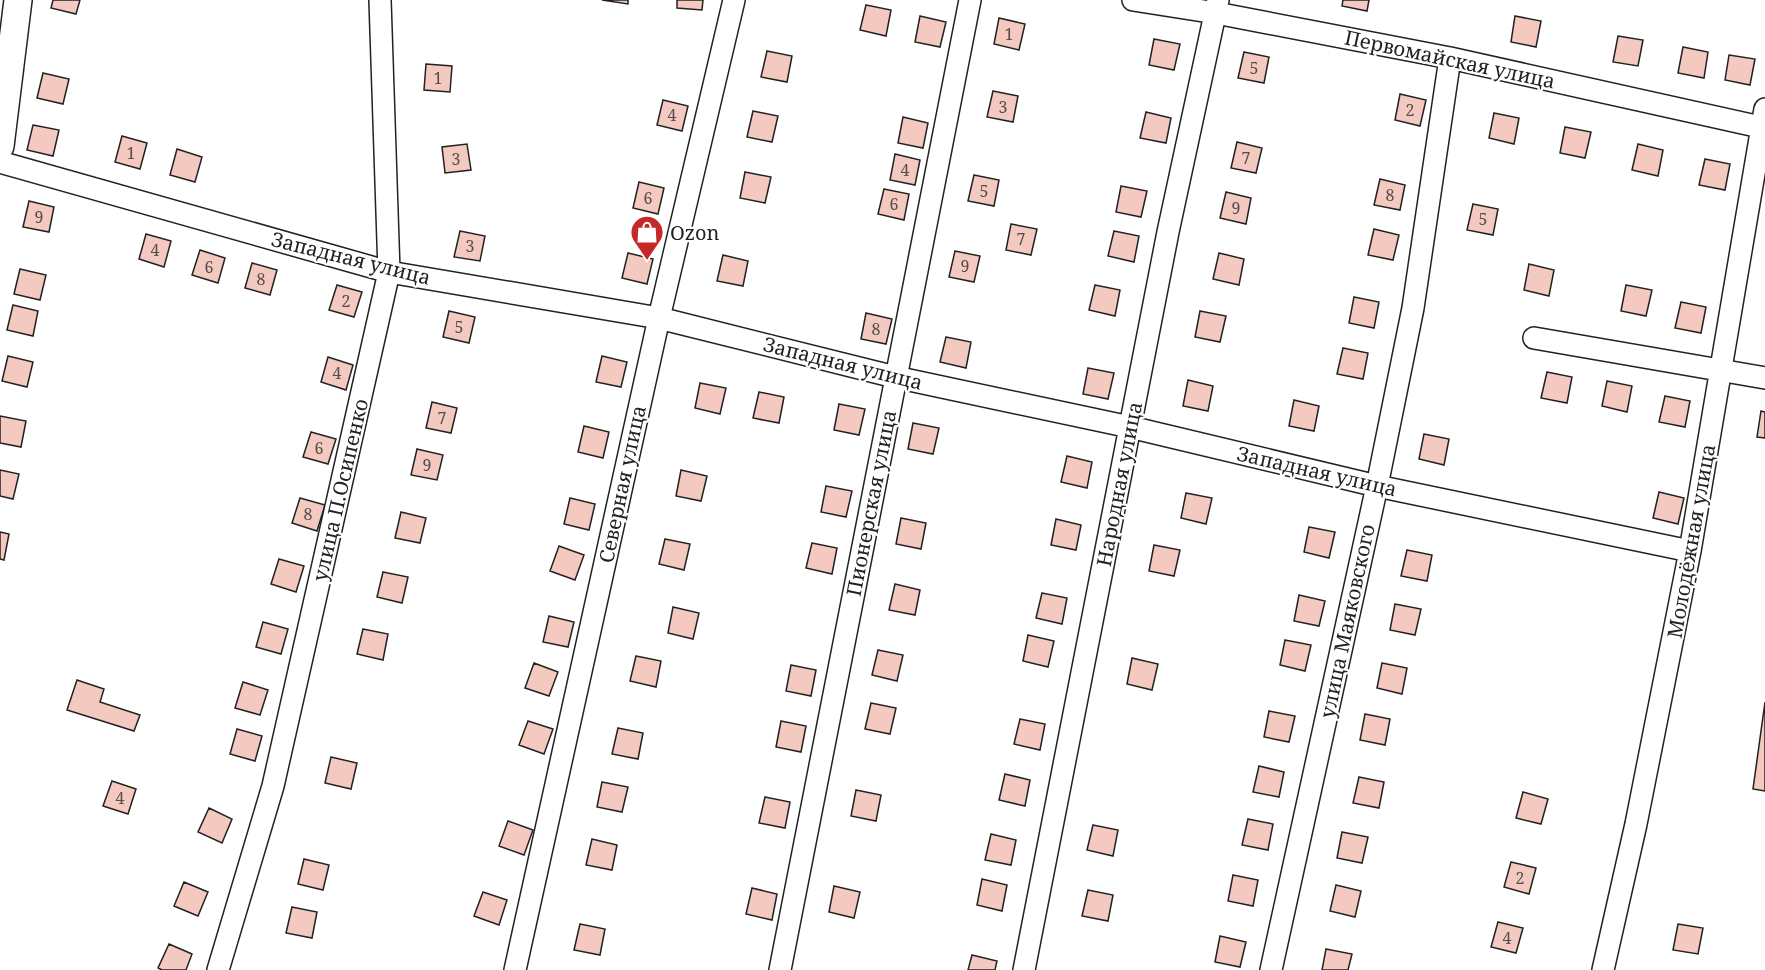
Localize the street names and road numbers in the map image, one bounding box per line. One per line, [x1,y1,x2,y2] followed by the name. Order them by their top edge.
[1342,23,1558,95] street label: Первомайская улица
[268,225,434,291] street label: Западная улица
[760,330,926,396] street label: Западная улица
[306,396,374,584] street label: улица П.Осипенко
[1090,399,1148,569] street label: Народная улица
[592,403,652,565] street label: Северная улица
[840,408,902,598] street label: Пионерская улица
[1234,439,1400,503] street label: Западная улица
[1661,442,1721,640] street label: Молодёжная улица
[1313,522,1381,720] street label: улица Маяковского

